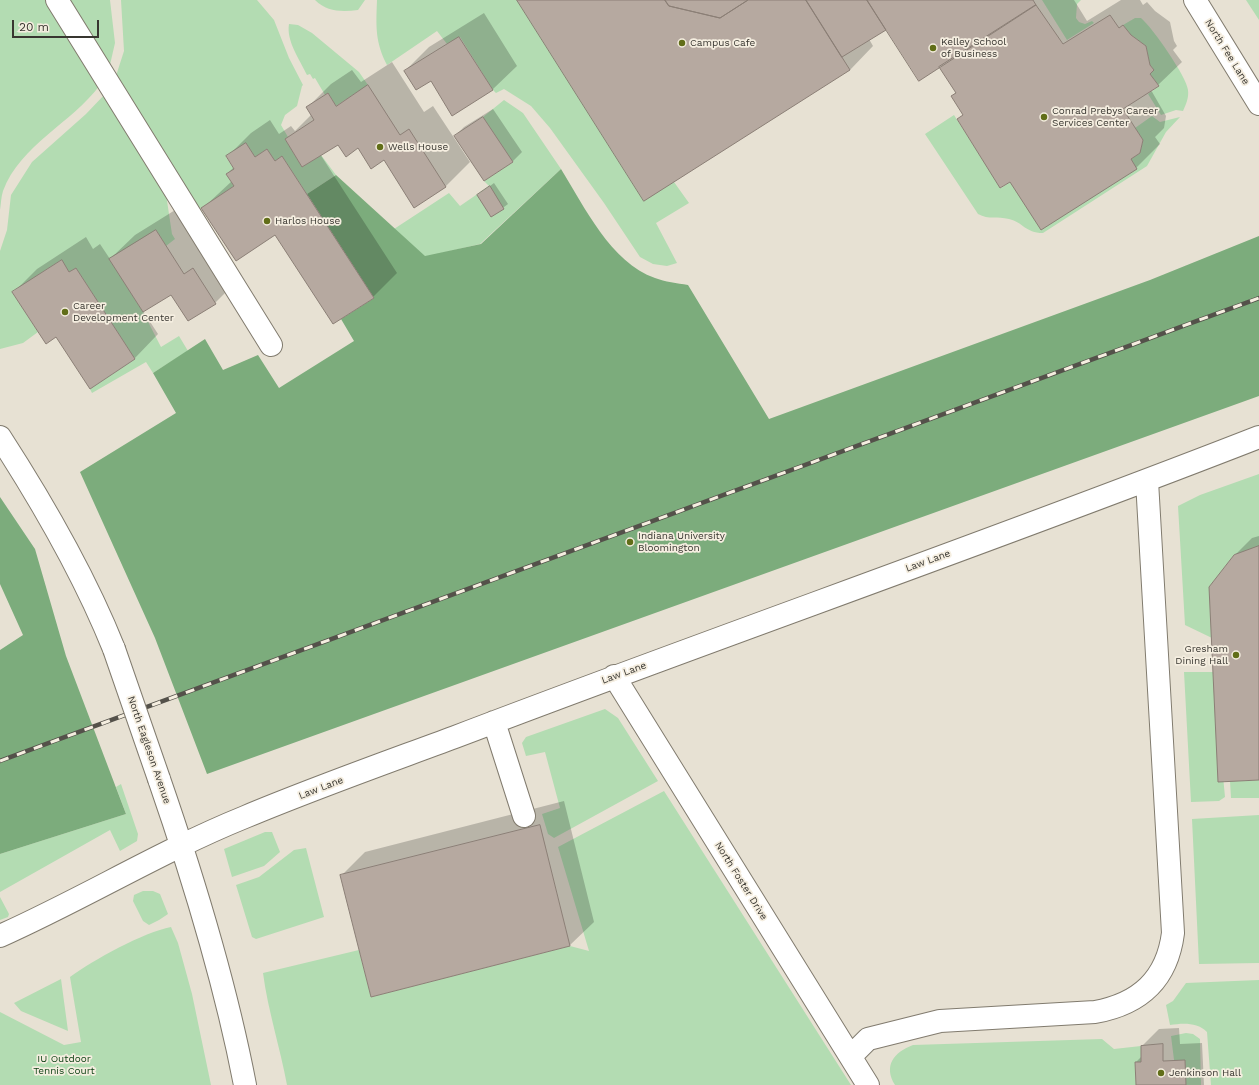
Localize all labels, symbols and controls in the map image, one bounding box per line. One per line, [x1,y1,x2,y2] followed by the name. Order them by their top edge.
[14,12,101,38] scale bar
[1202,17,1252,87] street label: North Fee Lane
[19,20,49,34] text: 20 m
[941,36,1006,60] place label: Kelley School of Business
[690,37,755,49] place label: Campus Cafe
[677,38,687,48] marker: Campus Cafe
[928,43,938,53] marker: Kelley School of Business
[1052,105,1158,128] place label: Conrad Prebys Career Services Center
[1039,112,1049,122] marker: Conrad Prebys Career Services Center
[388,141,448,153] place label: Wells House
[375,142,385,152] marker: Wells House
[275,215,340,227] place label: Harlos House
[262,216,272,226] marker: Harlos House
[73,300,174,324] place label: Career Development Center
[60,307,70,317] marker: Career Development Center
[638,530,725,554] place label: Indiana University Bloomington
[625,537,635,547] marker: Indiana University Bloomington
[904,547,952,575] street label: Law Lane
[1175,643,1228,666] place label: Gresham Dining Hall
[1231,650,1241,660] marker: Gresham Dining Hall
[600,659,648,687] street label: Law Lane
[125,695,173,805] street label: North Eagleson Avenue
[297,774,345,802] street label: Law Lane
[712,840,770,922] street label: North Foster Drive
[33,1053,95,1076] park label: IU Outdoor Tennis Court
[1169,1067,1241,1079] place label: Jenkinson Hall
[1156,1068,1166,1078] marker: Jenkinson Hall

